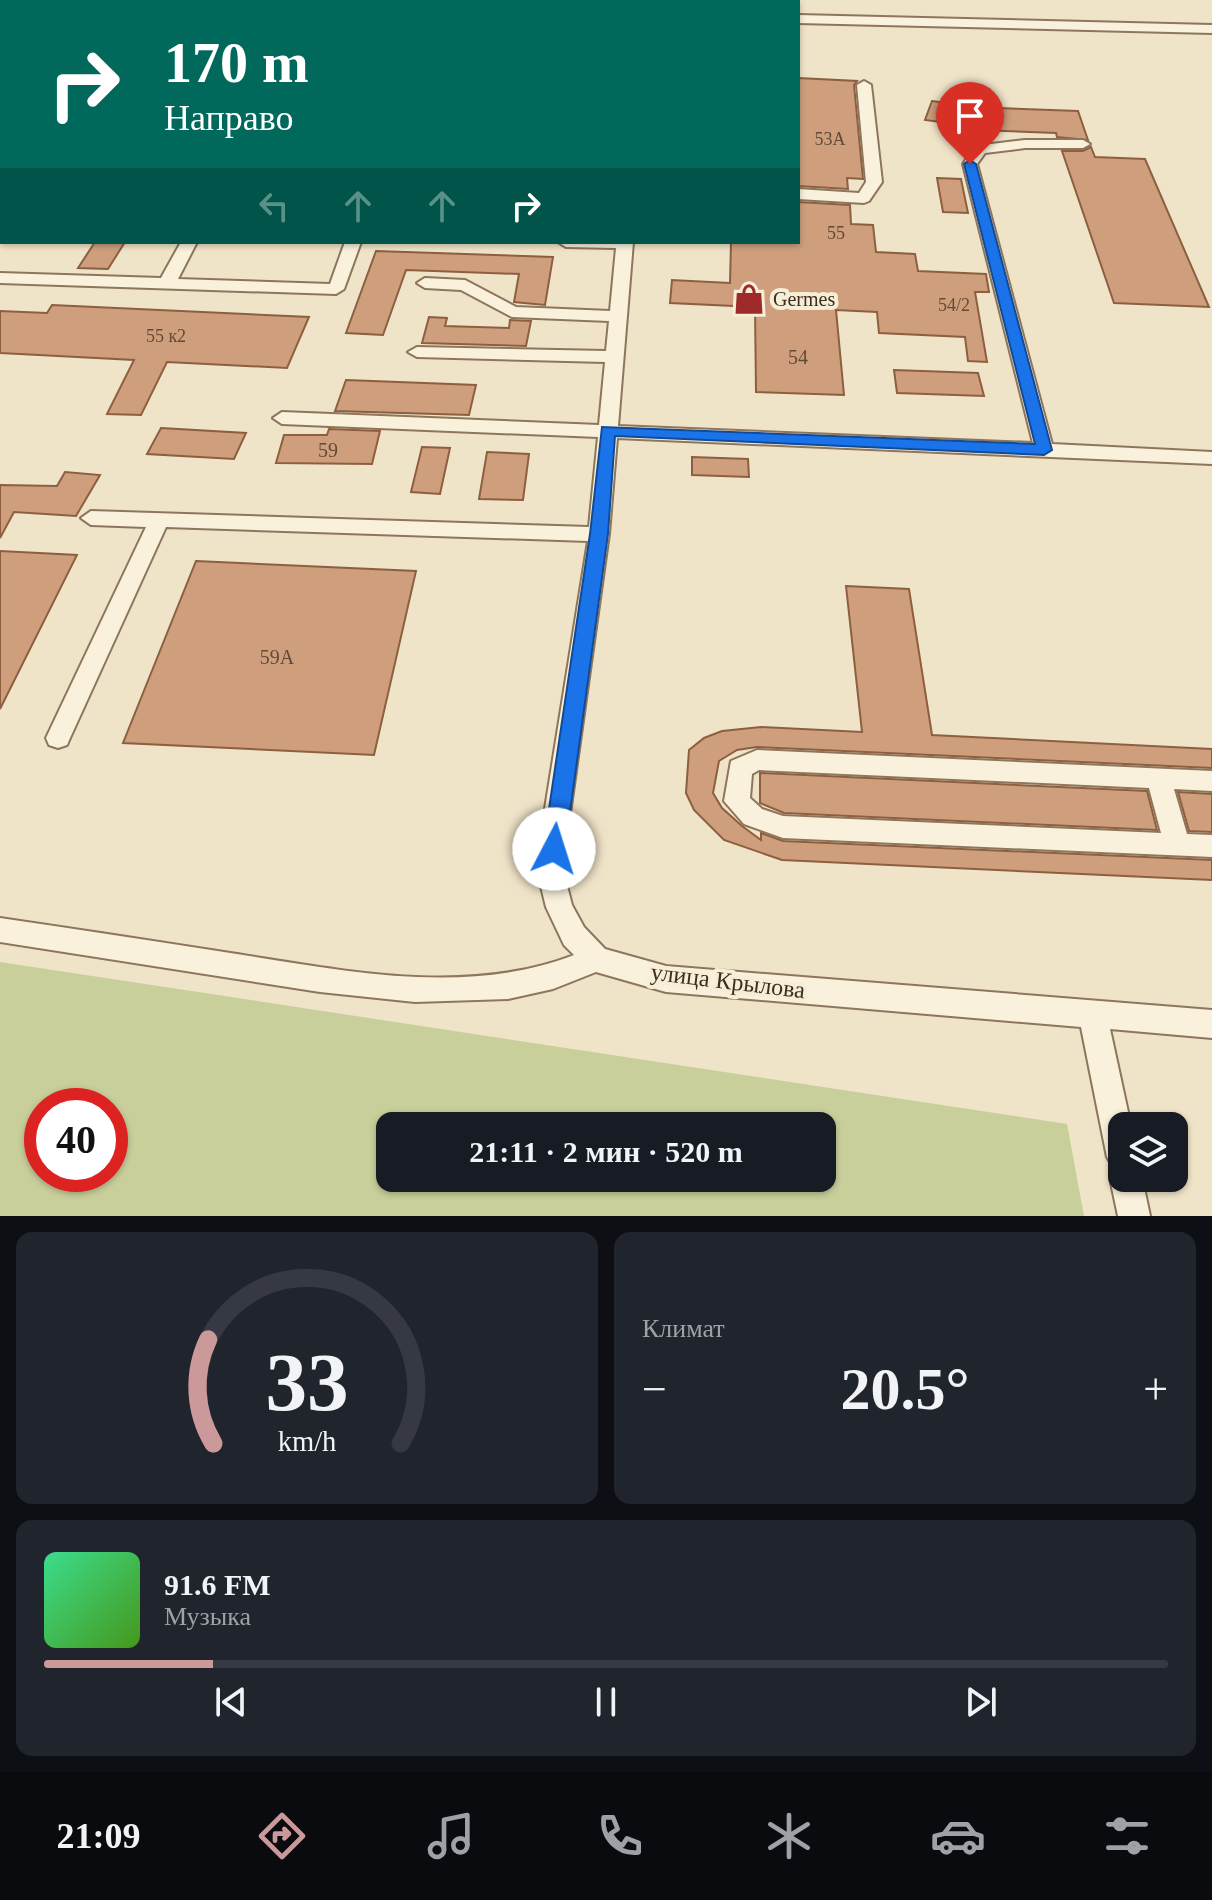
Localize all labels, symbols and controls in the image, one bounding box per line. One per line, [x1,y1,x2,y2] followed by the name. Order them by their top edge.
[32,32,136,136] icon: right
[164,32,309,94] text: 170 m
[936,82,1004,164] pin
[948,94,992,138] icon: arrive
[164,98,294,138] text: Направо
[815,129,846,149] house number: 53А
[252,184,296,228] icon: left
[336,184,380,228] icon: ahead
[420,184,464,228] icon: ahead
[504,184,548,228] icon: right
[827,223,845,243] house number: 55
[732,282,766,316] shop icon: Germes
[773,288,835,310] place label: Germes
[938,295,970,315] house number: 54/2
[146,326,186,346] house number: 55 к2
[788,346,808,368] house number: 54
[318,439,338,461] house number: 59
[260,646,295,668] house number: 59А
[512,807,596,891] position arrow
[649,959,807,1003] street label: улица Крылова
[24,1088,128,1192] speed limit sign: 40
[1108,1112,1188,1192] map controls
[1108,1112,1188,1192] button: layers
[469,1135,743,1168] text: 21:11 · 2 мин · 520 m
[642,1314,725,1343] text: Климат
[265,1336,349,1428] text: 33
[841,1356,970,1422] text: 20.5°
[642,1365,667,1414] text: −
[1143,1365,1168,1414] text: +
[278,1426,336,1457] text: km/h
[164,1568,271,1601] text: 91.6 FM
[164,1602,251,1631] text: Музыка
[209,1680,253,1724] icon: previous
[584,1680,628,1724] icon: pause
[959,1680,1003,1724] icon: next
[254,1808,310,1864] icon: directions
[423,1808,479,1864] icon: music
[592,1808,648,1864] icon: phone
[761,1808,817,1864] icon: climate
[930,1808,986,1864] icon: car
[1099,1808,1155,1864] icon: filters
[57,1816,141,1856] text: 21:09

